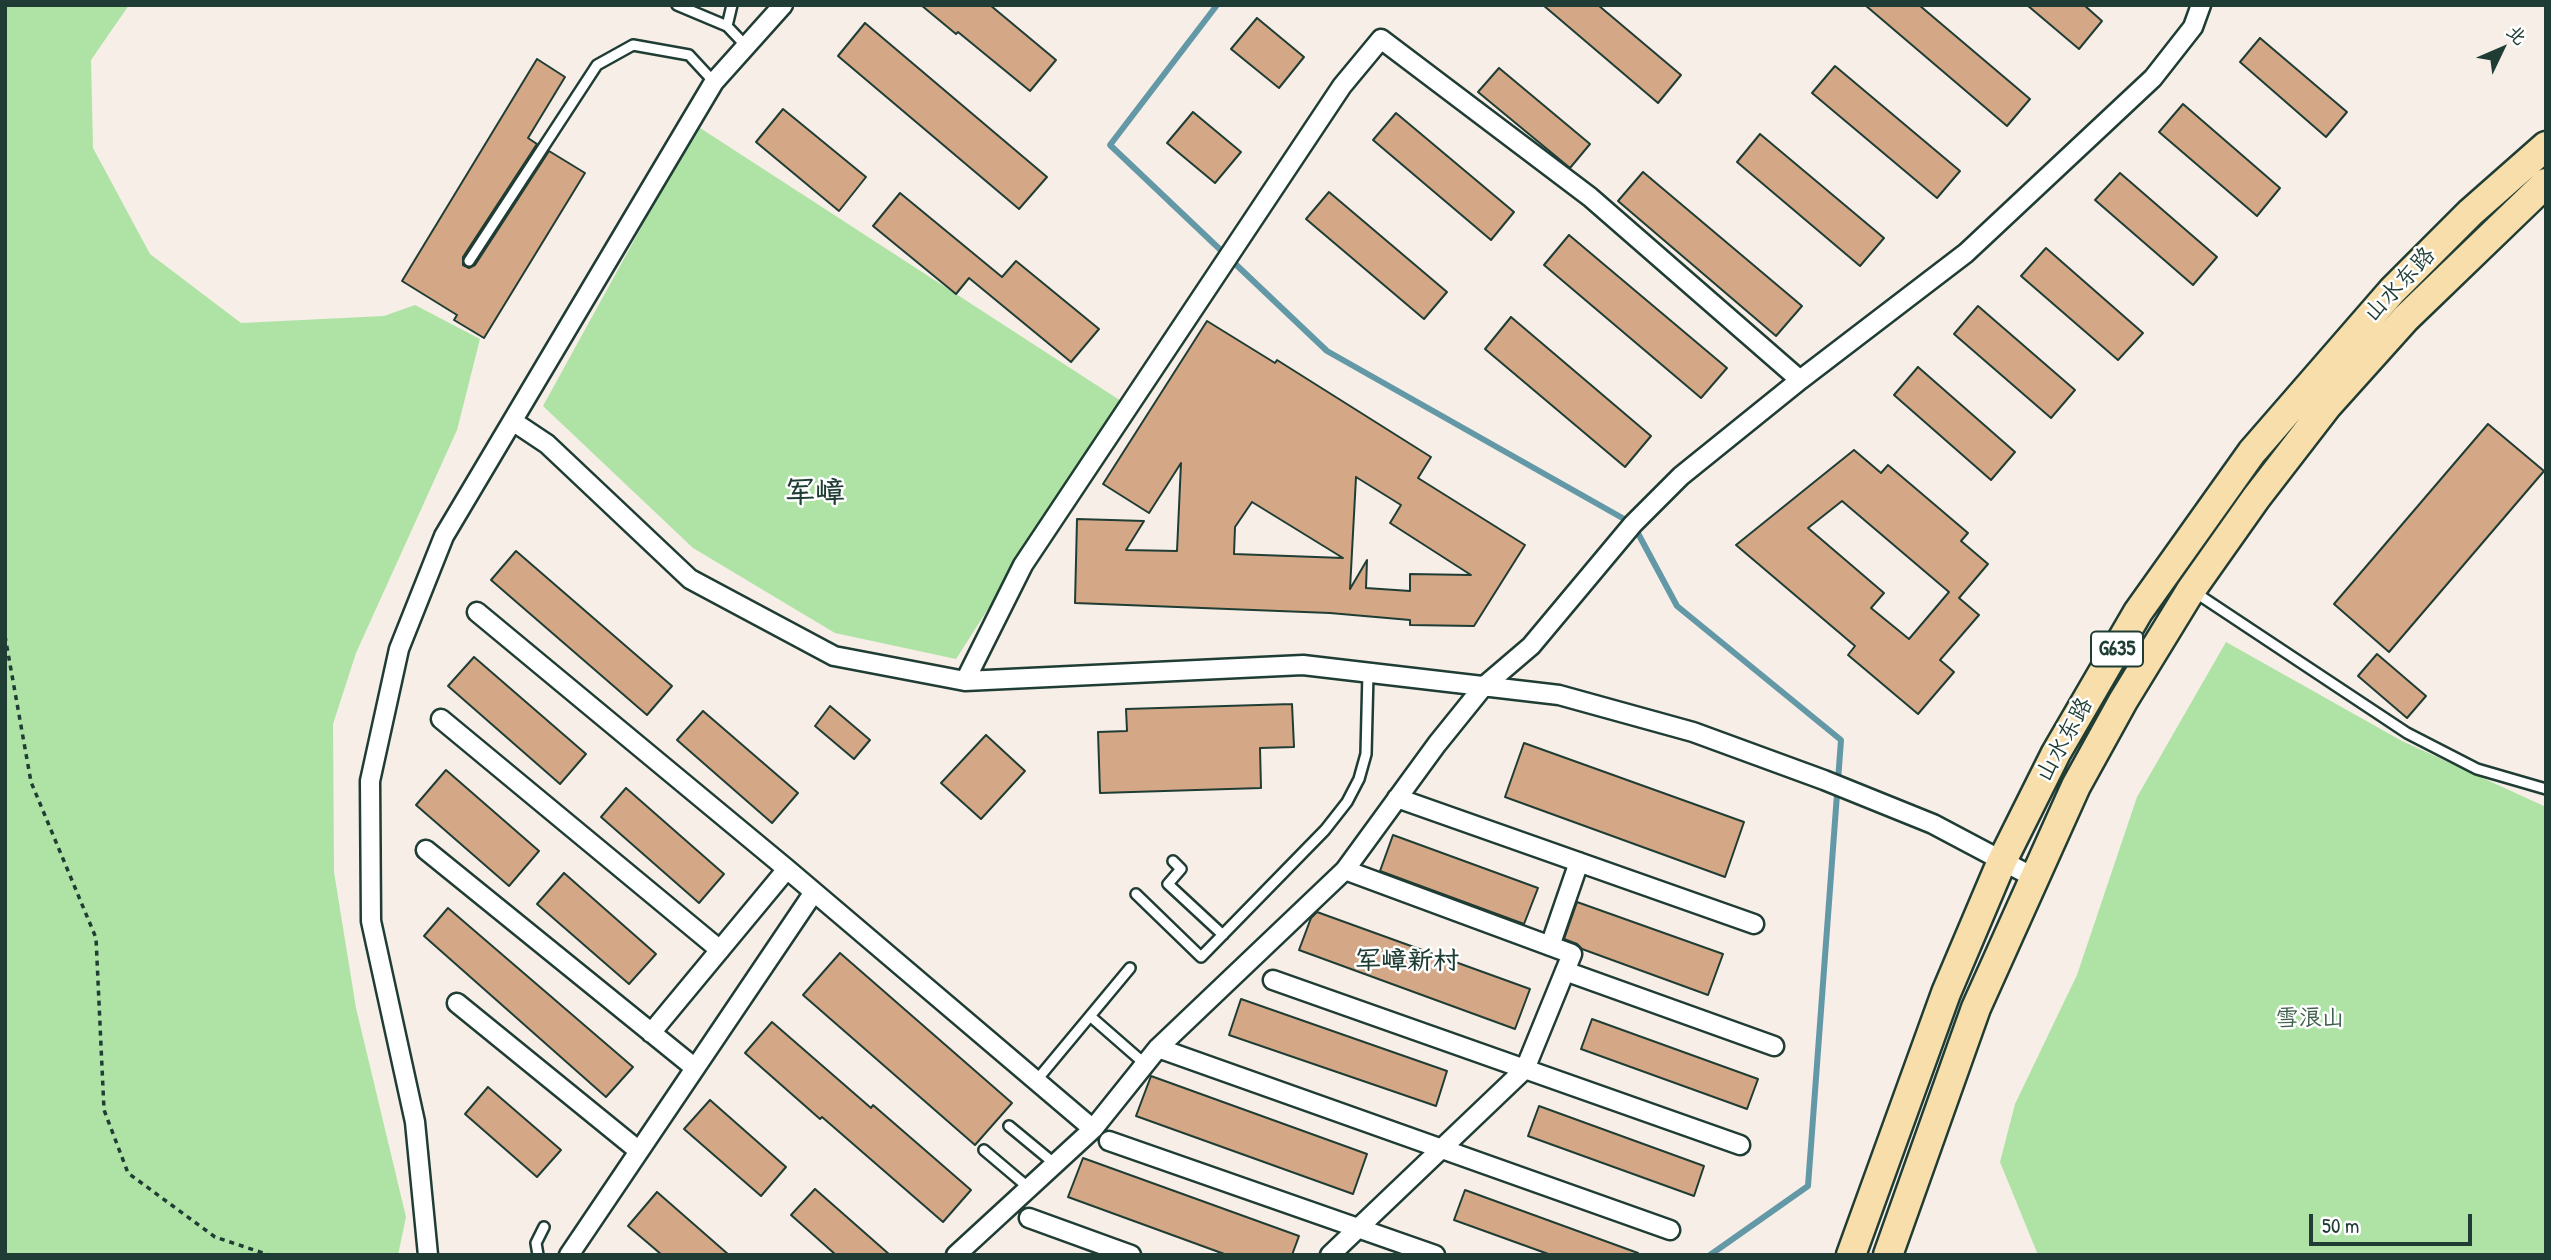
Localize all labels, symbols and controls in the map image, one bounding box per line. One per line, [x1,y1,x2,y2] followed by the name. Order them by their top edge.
[2467,14,2537,84] north arrow
[2501,19,2533,50] text: 北
[2359,242,2441,328] street label: 山水东路
[785,476,845,512] district label: 军嶂
[2091,632,2143,666] road number: G635
[2031,693,2099,787] street label: 山水东路
[1355,946,1459,978] district label: 军嶂新村
[2276,1005,2344,1033] park label: 雪浪山
[2313,1200,2476,1244] scale bar
[2322,1211,2359,1240] text: 50 m

